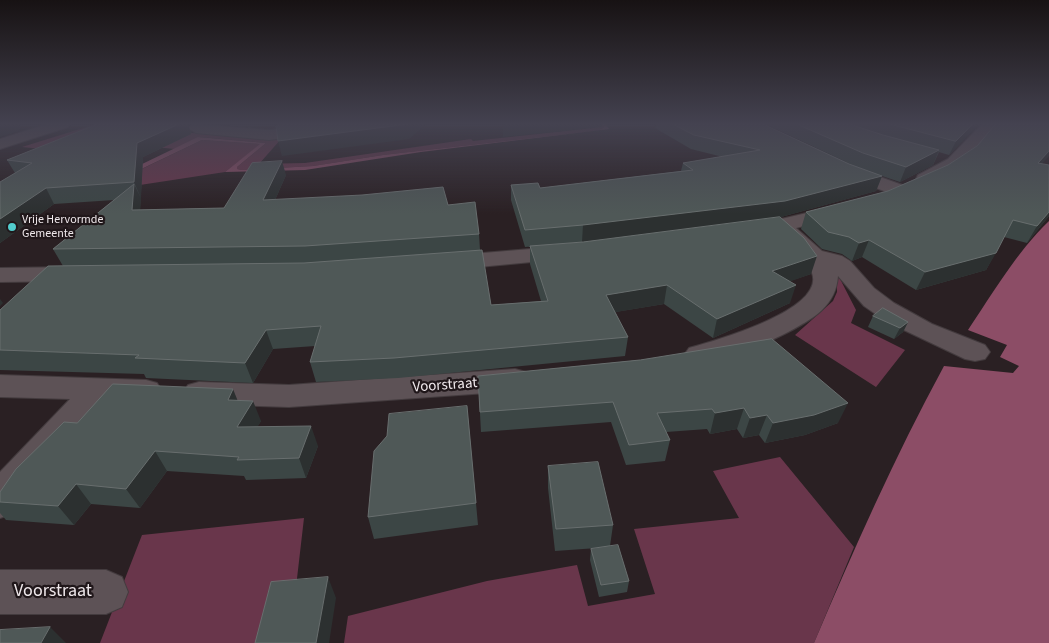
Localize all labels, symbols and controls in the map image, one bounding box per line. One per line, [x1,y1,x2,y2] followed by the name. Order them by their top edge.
[22,213,103,241] place label: Vrije Hervormde Gemeente
[6,221,18,233] marker: Vrije Hervormde Gemeente
[412,375,478,397] street label: Voorstraat
[14,581,92,603] street label: Voorstraat

